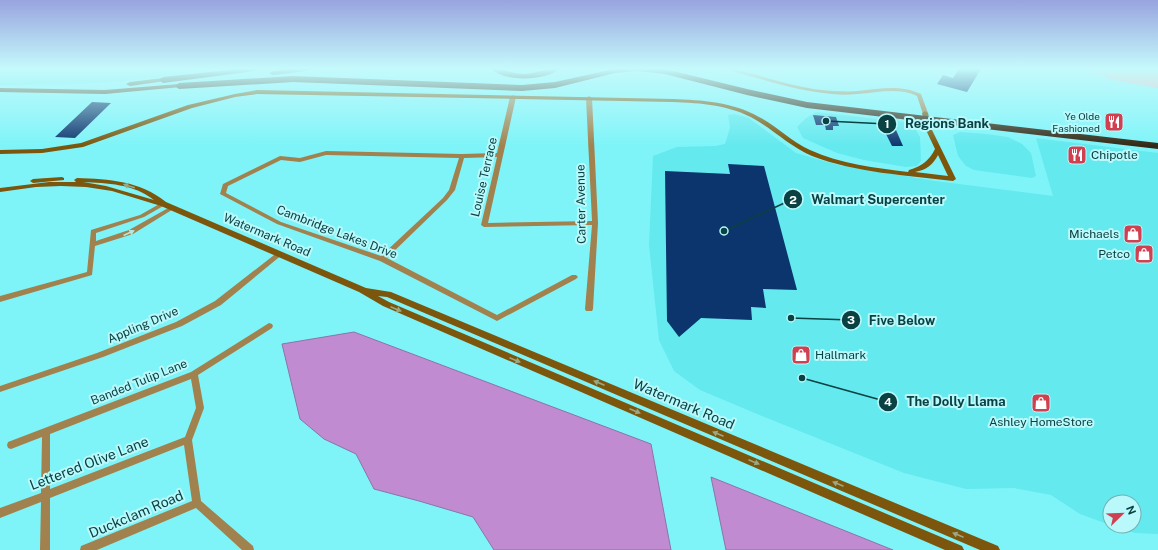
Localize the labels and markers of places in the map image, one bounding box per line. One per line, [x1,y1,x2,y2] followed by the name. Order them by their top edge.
[1052,110,1100,134] place label: Ye Olde Fashioned
[877,111,997,136] callout: Regions Bank
[1103,111,1125,133] restaurant icon: Ye Olde Fashioned
[1066,144,1088,166] restaurant icon: Chipotle
[1091,148,1138,162] place label: Chipotle
[783,187,953,212] callout: Walmart Supercenter
[1122,223,1144,245] shop icon: Michaels
[1069,227,1119,241] place label: Michaels
[1133,243,1155,265] shop icon: Petco
[1098,247,1130,261] place label: Petco
[841,308,943,333] callout: Five Below
[790,344,812,366] shop icon: Hallmark
[815,348,867,362] place label: Hallmark
[878,389,1014,414] callout: The Dolly Llama
[1030,392,1052,414] shop icon: Ashley HomeStore
[989,415,1093,429] place label: Ashley HomeStore

